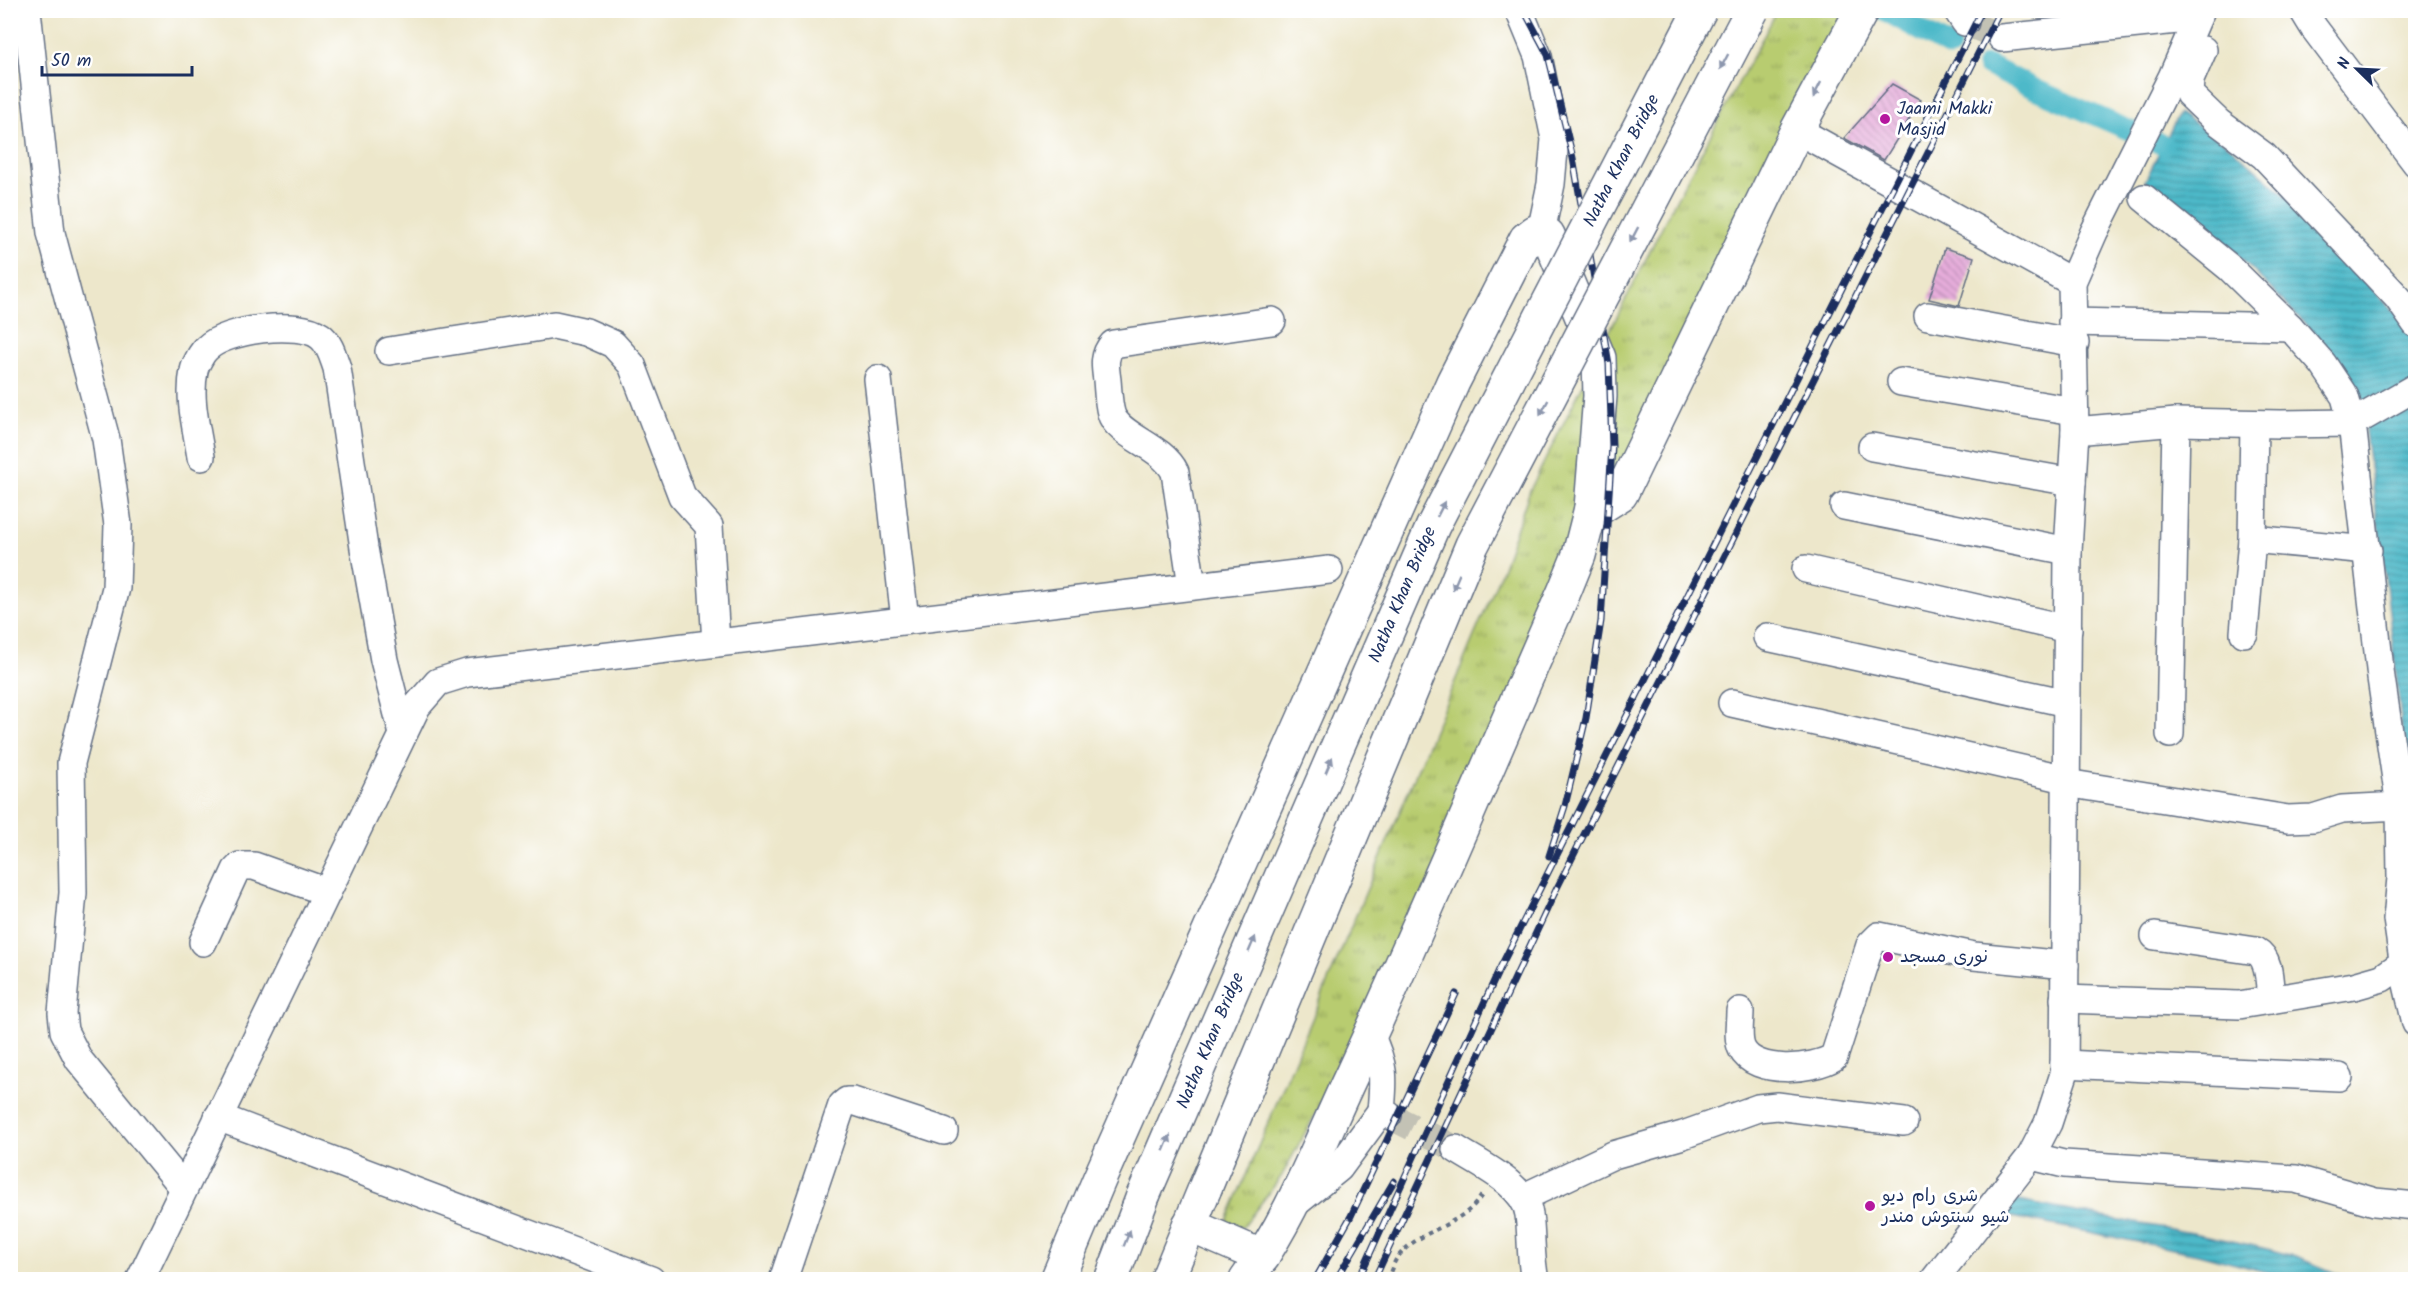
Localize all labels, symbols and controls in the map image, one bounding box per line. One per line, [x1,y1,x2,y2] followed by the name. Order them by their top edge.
[42,39,192,77] scale bar
[2327,39,2387,99] north arrow
[51,47,91,76] text: 50 m
[1720,54,1729,71] one-way arrow
[2331,54,2358,73] text: N
[1812,82,1822,99] one-way arrow
[1576,89,1668,233] street label: Natha Khan Bridge
[1897,95,1993,145] place label: Jaami Makki Masjid
[1878,112,1892,126] marker: Jaami Makki Masjid
[1629,227,1639,244] one-way arrow
[1539,400,1549,417] one-way arrow
[1436,501,1446,518] one-way arrow
[1361,522,1445,668] street label: Natha Khan Bridge
[1452,574,1461,591] one-way arrow
[1325,756,1335,774] one-way arrow
[1247,935,1257,953] one-way arrow
[1900,943,1988,972] place label: نوری مسجد
[1881,950,1895,964] marker: نوری مسجد
[1169,968,1253,1114] street label: Natha Khan Bridge
[1162,1134,1171,1151] one-way arrow
[1880,1182,2009,1232] place label: شری رام دیو شیو سنتوش مندر
[1863,1199,1877,1213] marker: شری رام دیو شیو سنتوش مندر
[1123,1229,1132,1247] one-way arrow

